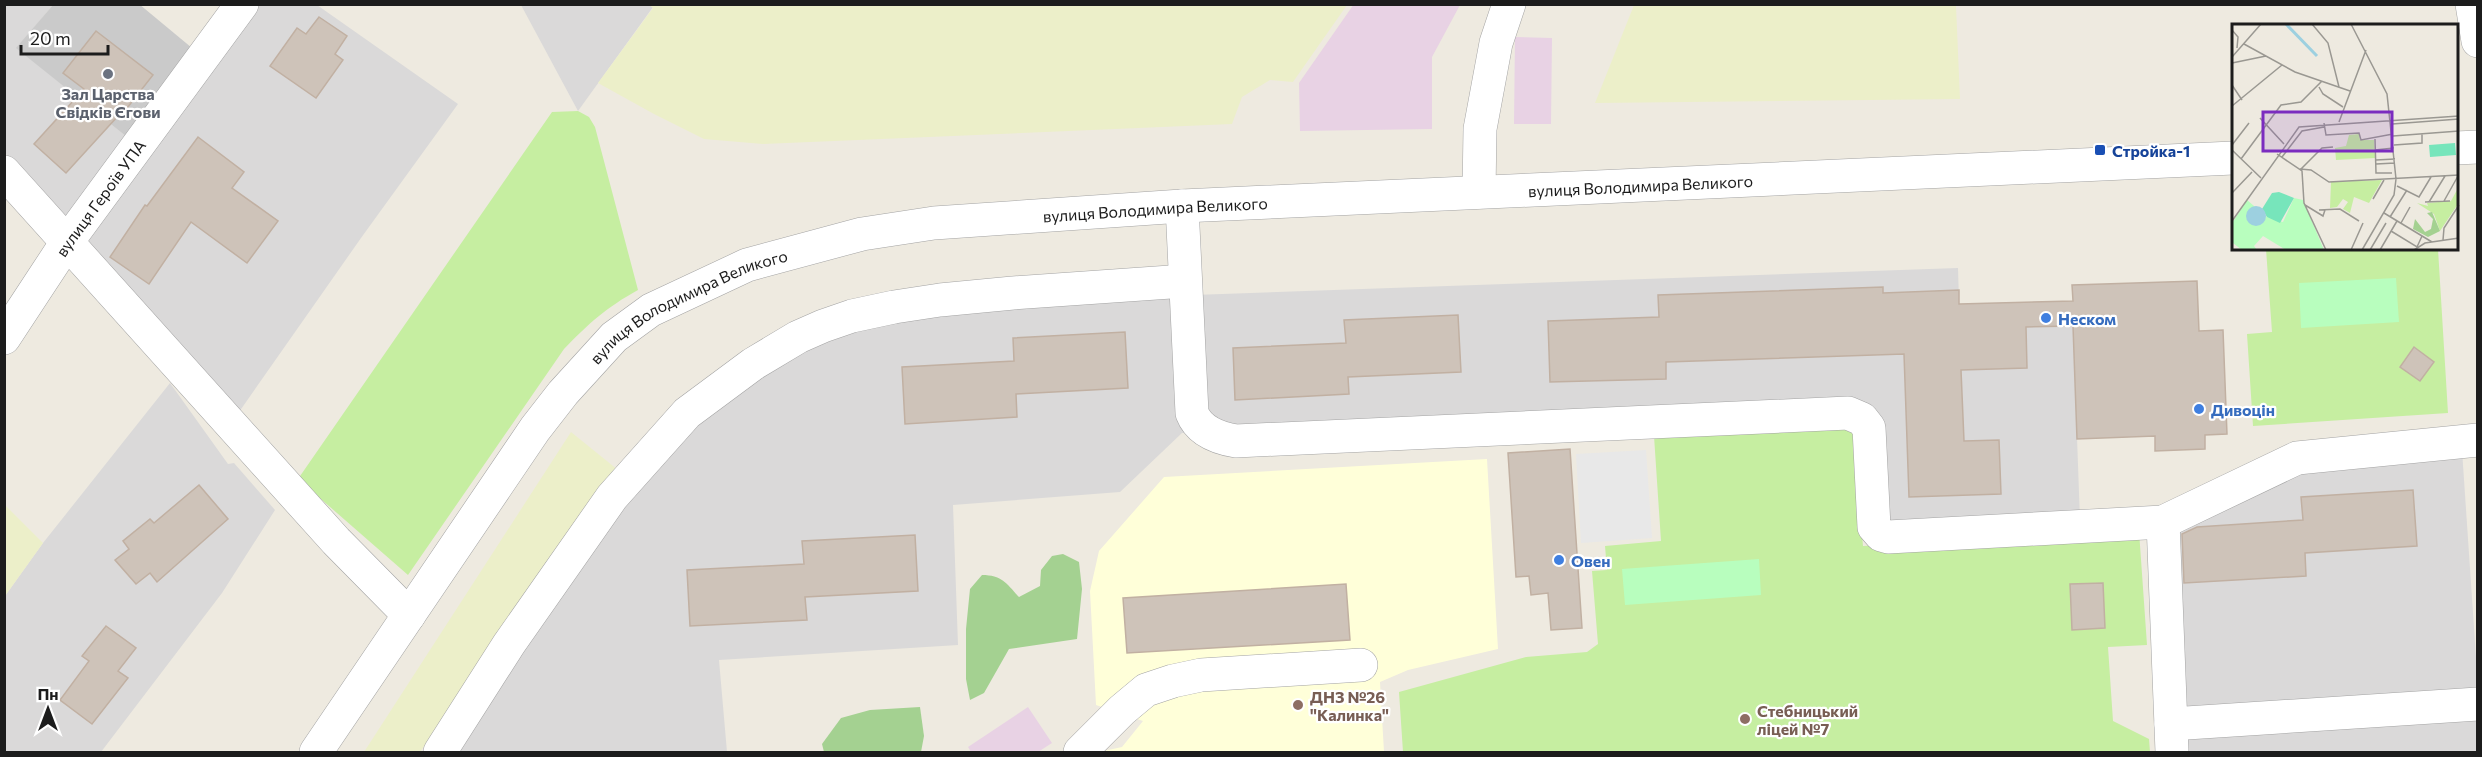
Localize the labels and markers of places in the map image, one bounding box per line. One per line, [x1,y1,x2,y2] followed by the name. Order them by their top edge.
[101,67,115,81] marker: Зал Царства Свідків Єгови
[55,84,161,121] place label: Зал Царства Свідків Єгови
[2112,141,2190,160] place label: Стройка-1
[2093,143,2107,157] marker: Стройка-1
[2058,309,2116,328] place label: Неском
[2039,311,2053,325] marker: Неском
[2211,400,2275,419] place label: Дивоцін
[2192,402,2206,416] marker: Дивоцін
[1571,551,1610,570] place label: Овен
[1552,553,1566,567] marker: Овен
[1310,687,1389,724] place label: ДНЗ №26 "Калинка"
[1291,698,1305,712] marker: ДНЗ №26 "Калинка"
[1757,701,1858,738] place label: Стебницький ліцей №7
[1738,712,1752,726] marker: Стебницький ліцей №7

